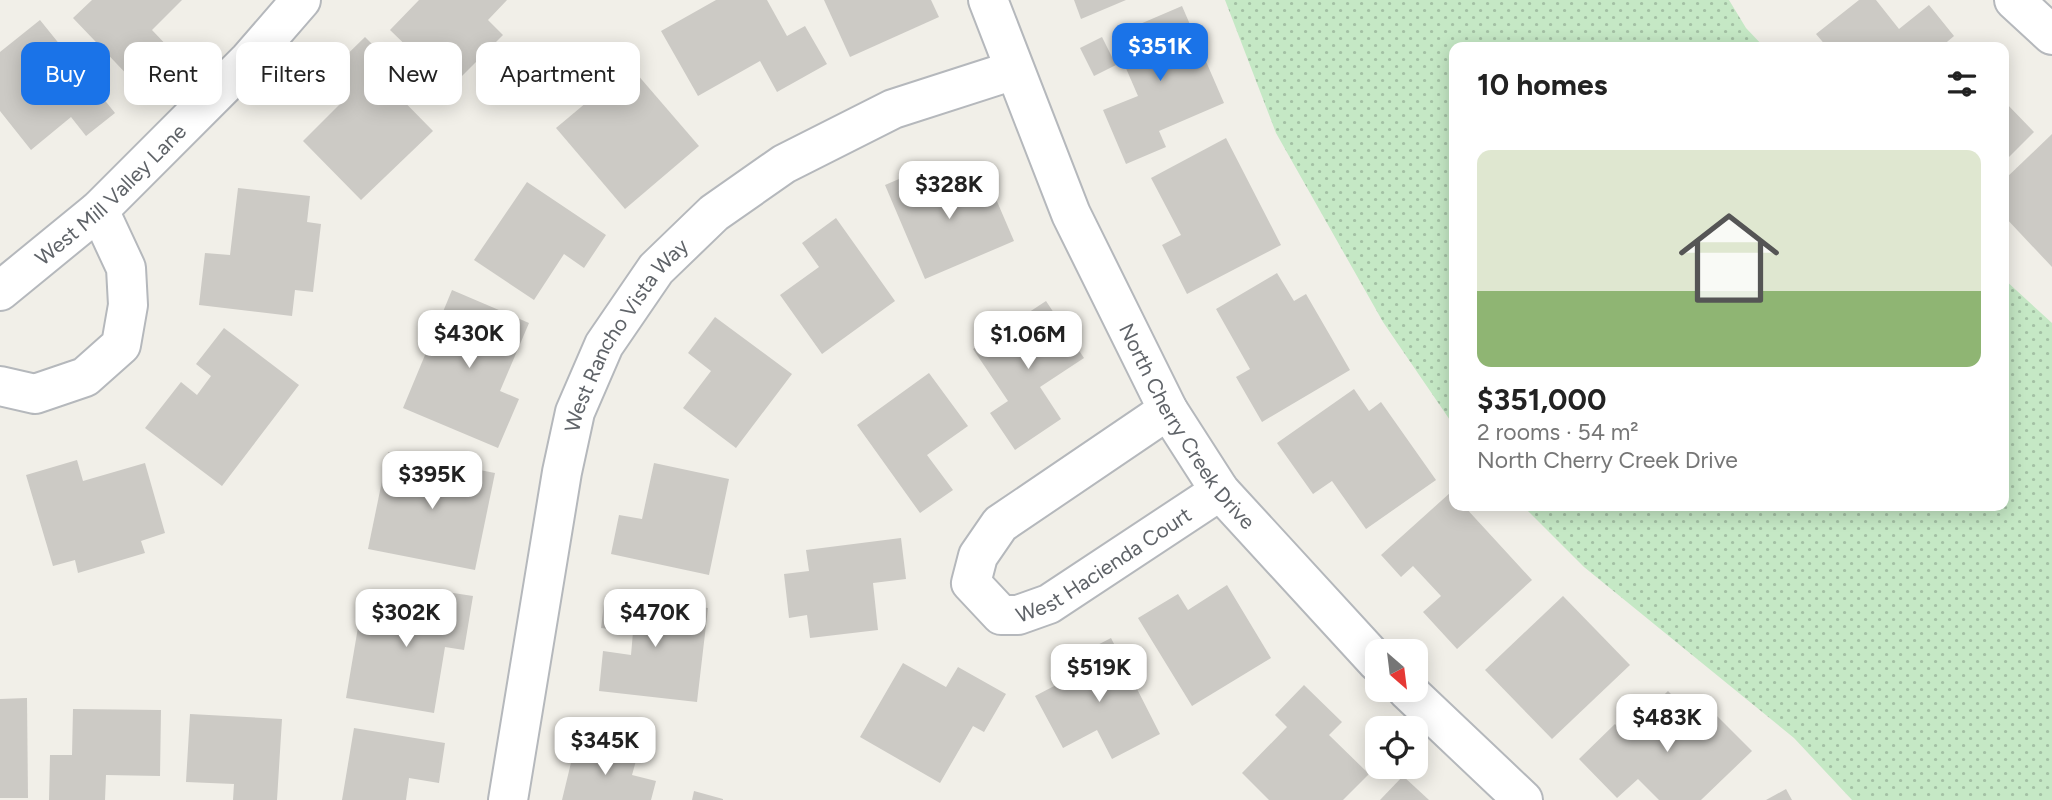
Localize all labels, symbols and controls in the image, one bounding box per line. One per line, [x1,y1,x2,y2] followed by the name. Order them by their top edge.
[1111,24,1209,83] pin: $351K
[1128,32,1192,60] text: $351K
[21,42,110,105] chip: Buy
[124,42,222,105] chip: Rent
[236,42,350,105] chip: Filters
[364,42,462,105] chip: New
[476,42,640,105] chip: Apartment
[1943,65,1981,103] icon: filters
[1477,66,1608,103] text: 10 homes
[30,118,191,270] street label: West Mill Valley Lane
[900,162,998,221] pin: $328K
[915,170,983,198] text: $328K
[1666,195,1792,321] icon: home
[559,233,693,434] street label: West Rancho Vista Way
[420,310,518,370] pin: $430K
[971,312,1085,371] pin: $1.06M
[434,319,504,347] text: $430K
[1114,319,1261,534] street label: North Cherry Creek Drive
[990,320,1066,348] text: $1.06M
[1477,381,1606,418] text: $351,000
[1477,418,1639,446] text: 2 rooms · 54 m²
[1477,446,1738,474] text: North Cherry Creek Drive
[383,452,481,511] pin: $395K
[398,460,466,488] text: $395K
[1012,501,1196,627] street label: West Hacienda Court
[357,590,455,649] pin: $302K
[606,590,704,649] pin: $470K
[371,598,441,626] text: $302K
[620,598,690,626] text: $470K
[1365,639,1428,702] north arrow
[1365,639,1428,779] map controls
[1050,644,1148,704] pin: $519K
[1067,653,1131,681] text: $519K
[1618,694,1716,754] pin: $483K
[1632,703,1702,731] text: $483K
[1365,716,1428,779] button: locate
[556,718,654,777] pin: $345K
[571,726,639,754] text: $345K

